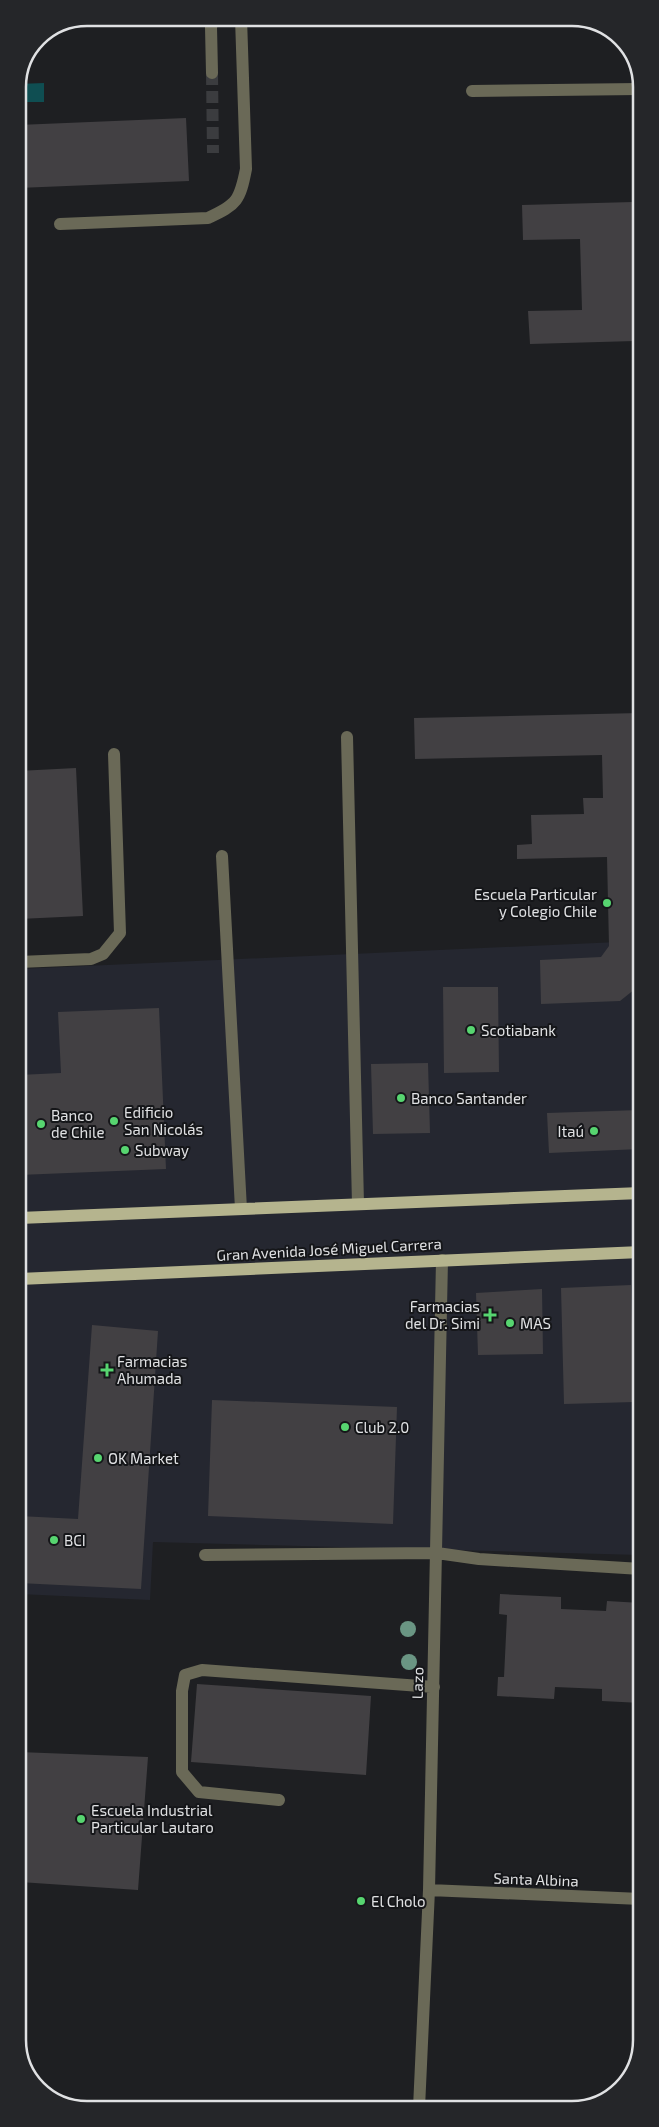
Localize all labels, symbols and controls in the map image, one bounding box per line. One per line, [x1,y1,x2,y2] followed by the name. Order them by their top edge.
[474,885,597,920] place label: Escuela Particular y Colegio Chile
[601,897,613,909] marker: Escuela Particular y Colegio Chile
[481,1021,556,1039] place label: Scotiabank
[465,1024,477,1036] marker: Scotiabank
[411,1089,527,1107] place label: Banco Santander
[395,1092,407,1104] marker: Banco Santander
[124,1103,203,1138] place label: Edificio San Nicolás
[51,1106,105,1141] place label: Banco de Chile
[108,1115,120,1127] marker: Edificio San Nicolás
[35,1118,47,1130] marker: Banco de Chile
[558,1122,584,1140] place label: Itaú
[588,1125,600,1137] marker: Itaú
[135,1141,189,1159] place label: Subway
[119,1144,131,1156] marker: Subway
[216,1234,442,1264] street label: Gran Avenida José Miguel Carrera
[405,1297,480,1332] place label: Farmacias del Dr. Simi
[484,1309,496,1321] marker: Farmacias del Dr. Simi
[520,1314,551,1332] place label: MAS
[504,1317,516,1329] marker: MAS
[117,1352,187,1387] place label: Farmacias Ahumada
[101,1364,113,1376] marker: Farmacias Ahumada
[355,1418,409,1436] place label: Club 2.0
[339,1421,351,1433] marker: Club 2.0
[108,1449,179,1467] place label: OK Market
[92,1452,104,1464] marker: OK Market
[64,1531,86,1549] place label: BCI
[48,1534,60,1546] marker: BCI
[408,1667,426,1699] street label: Lazo
[91,1801,214,1836] place label: Escuela Industrial Particular Lautaro
[75,1813,87,1825] marker: Escuela Industrial Particular Lautaro
[493,1869,579,1889] street label: Santa Albina
[371,1892,426,1910] place label: El Cholo
[355,1895,367,1907] marker: El Cholo

